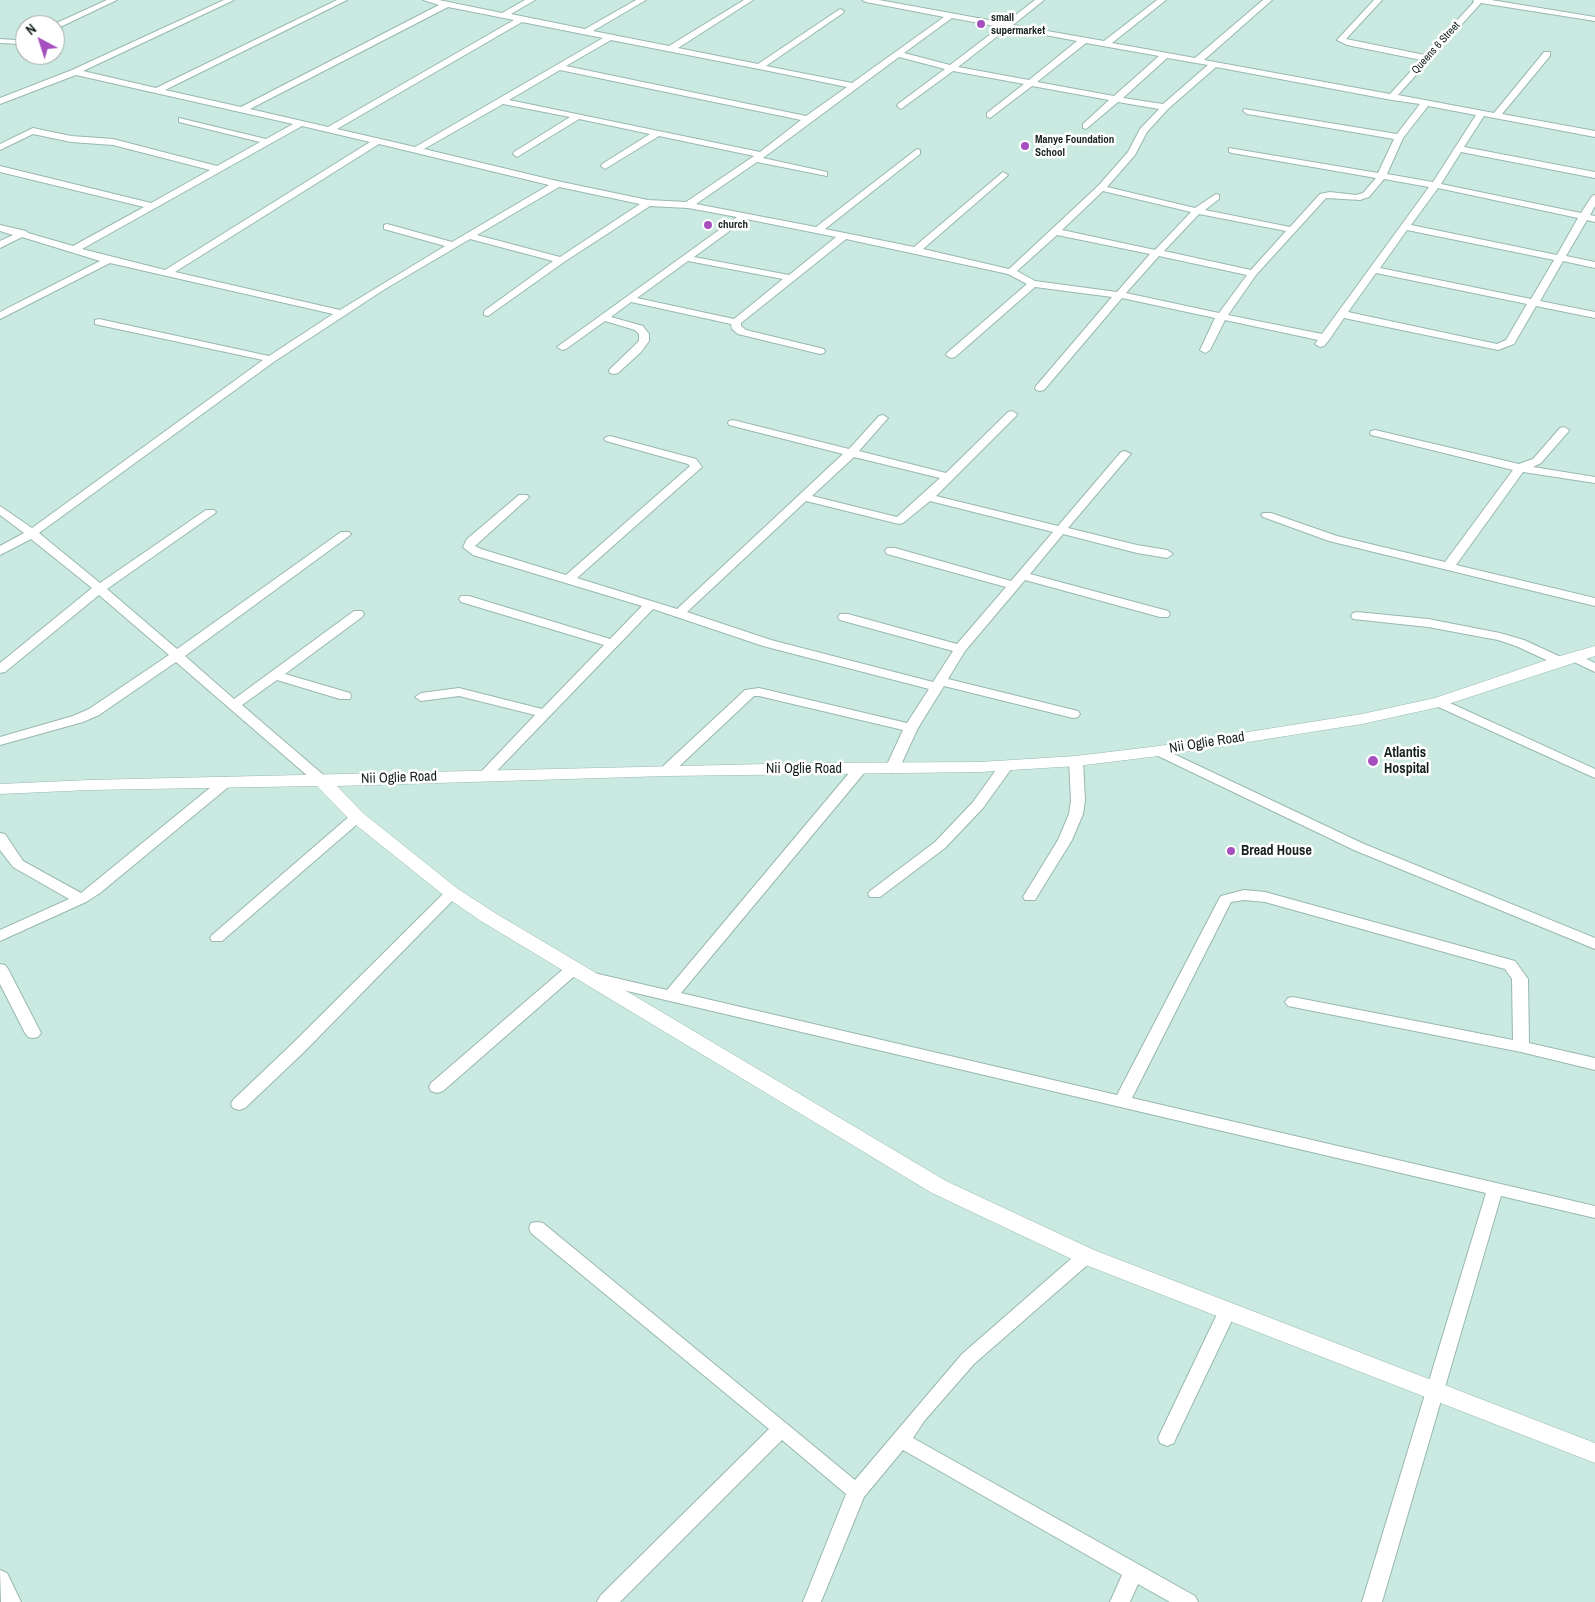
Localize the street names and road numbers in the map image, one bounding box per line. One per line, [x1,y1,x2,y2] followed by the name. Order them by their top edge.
[1409,19,1463,77] street label: Queens 6 Street
[1168,729,1246,757] street label: Nii Oglie Road
[766,761,842,777] street label: Nii Oglie Road
[361,768,437,788] street label: Nii Oglie Road

